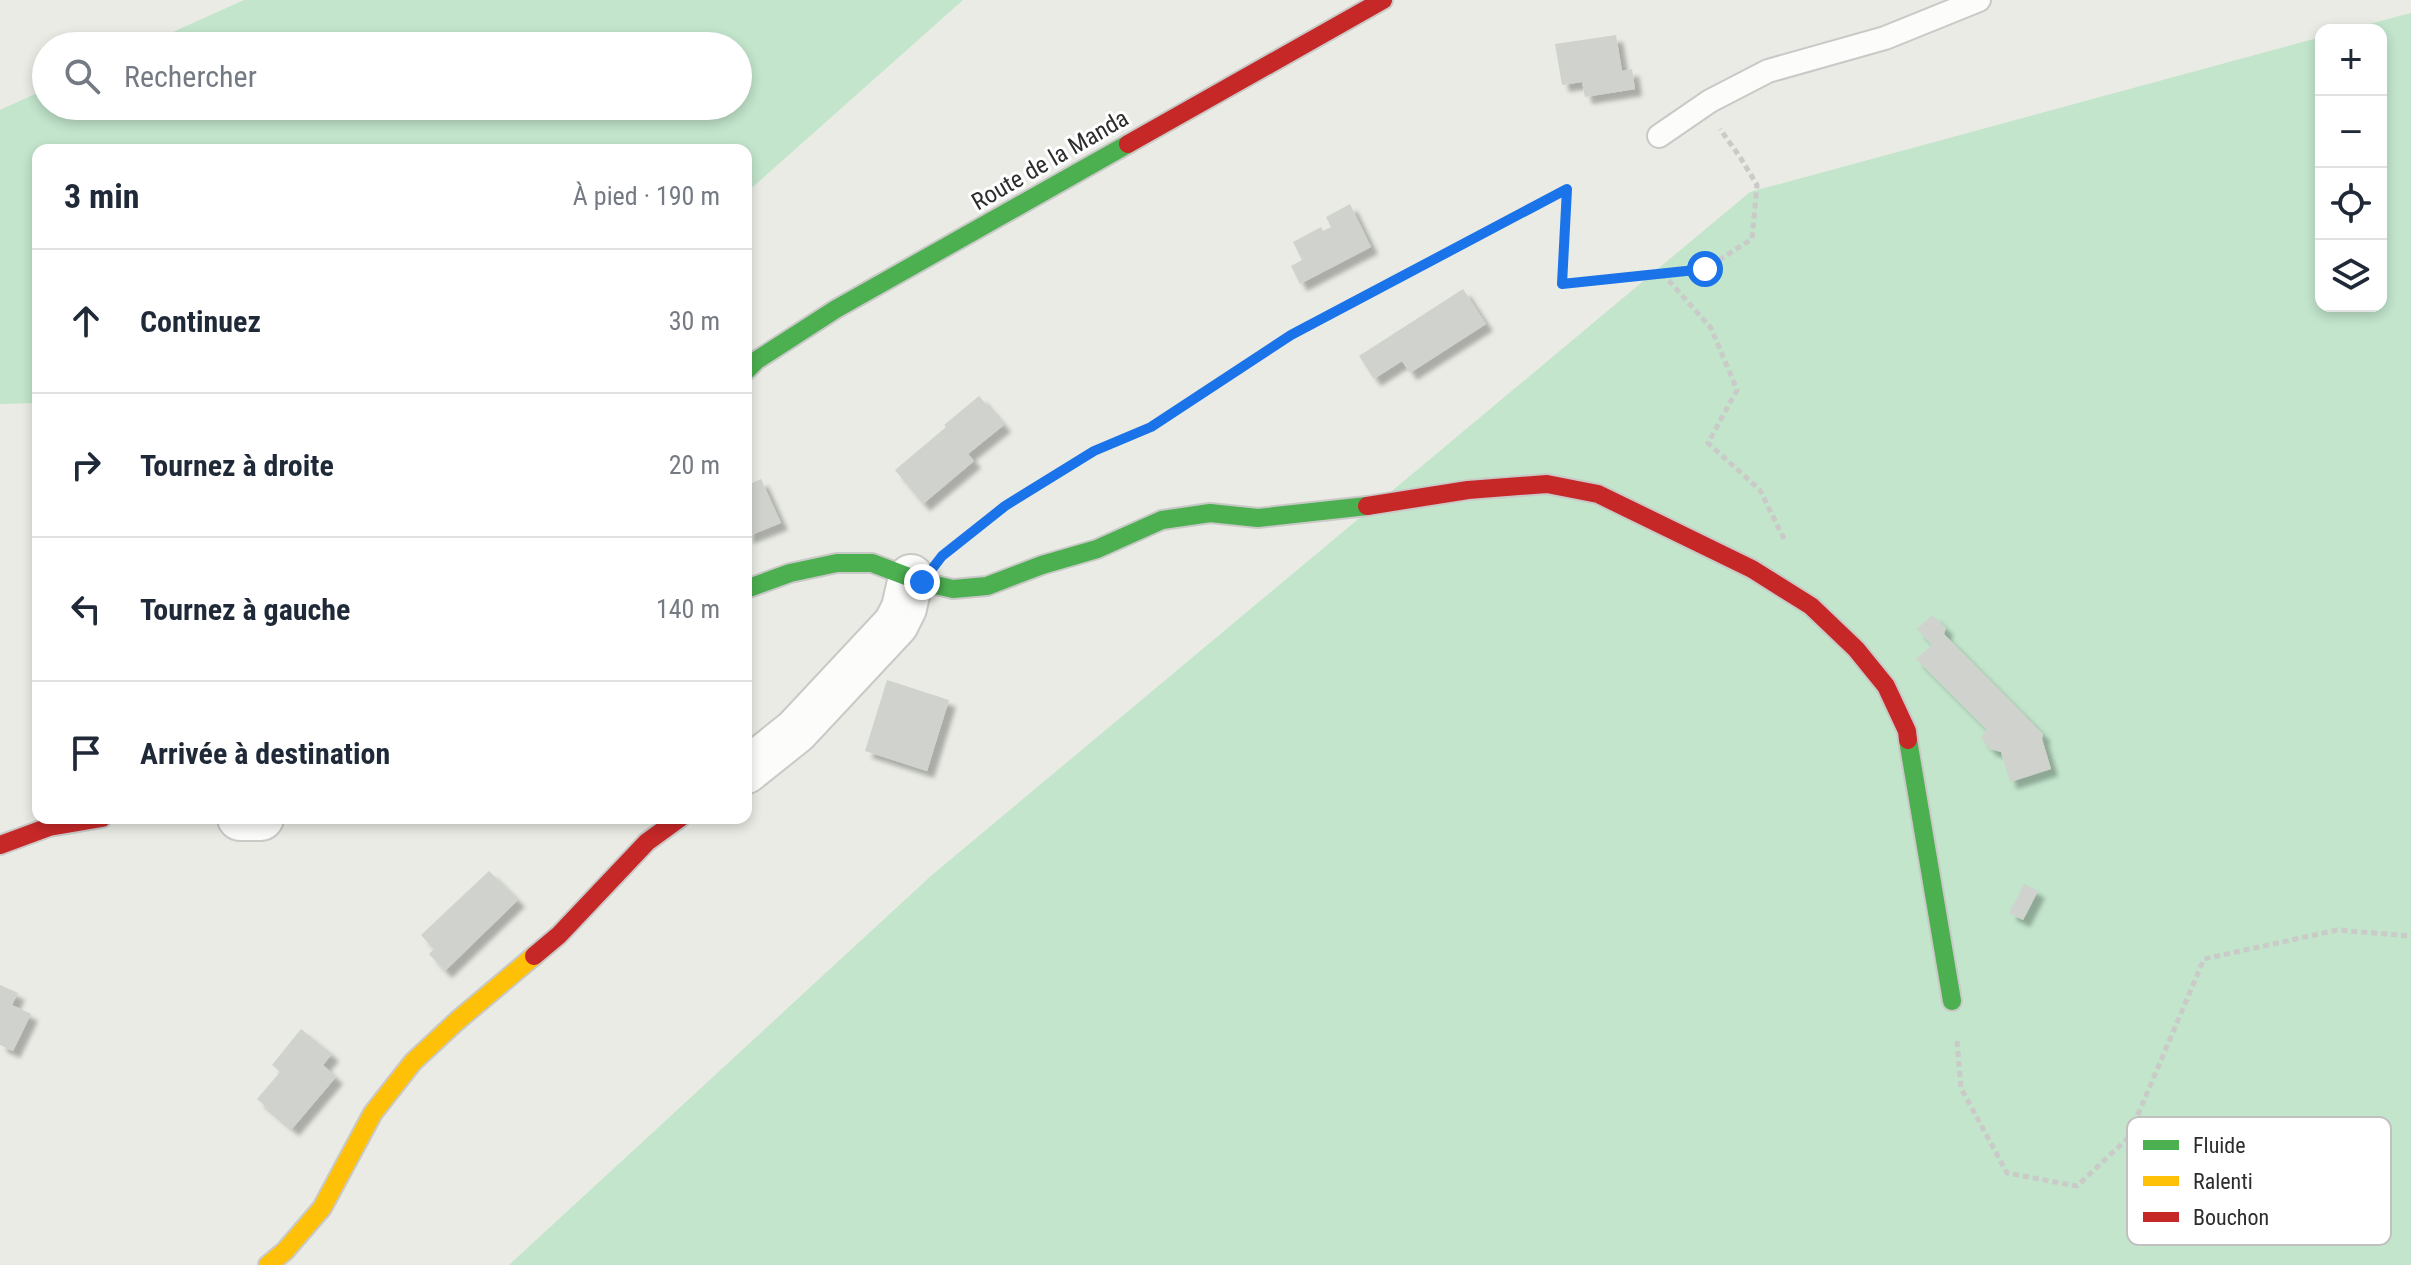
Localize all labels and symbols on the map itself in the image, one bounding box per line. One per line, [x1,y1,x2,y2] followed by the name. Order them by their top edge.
[967,104,1133,216] street label: Route de la Manda
[1687,251,1723,287] route start
[904,564,940,600] route end
[2127,1117,2391,1245] legend
[2193,1133,2246,1158] text: Fluide
[2193,1169,2253,1194] text: Ralenti
[2193,1205,2269,1230] text: Bouchon

